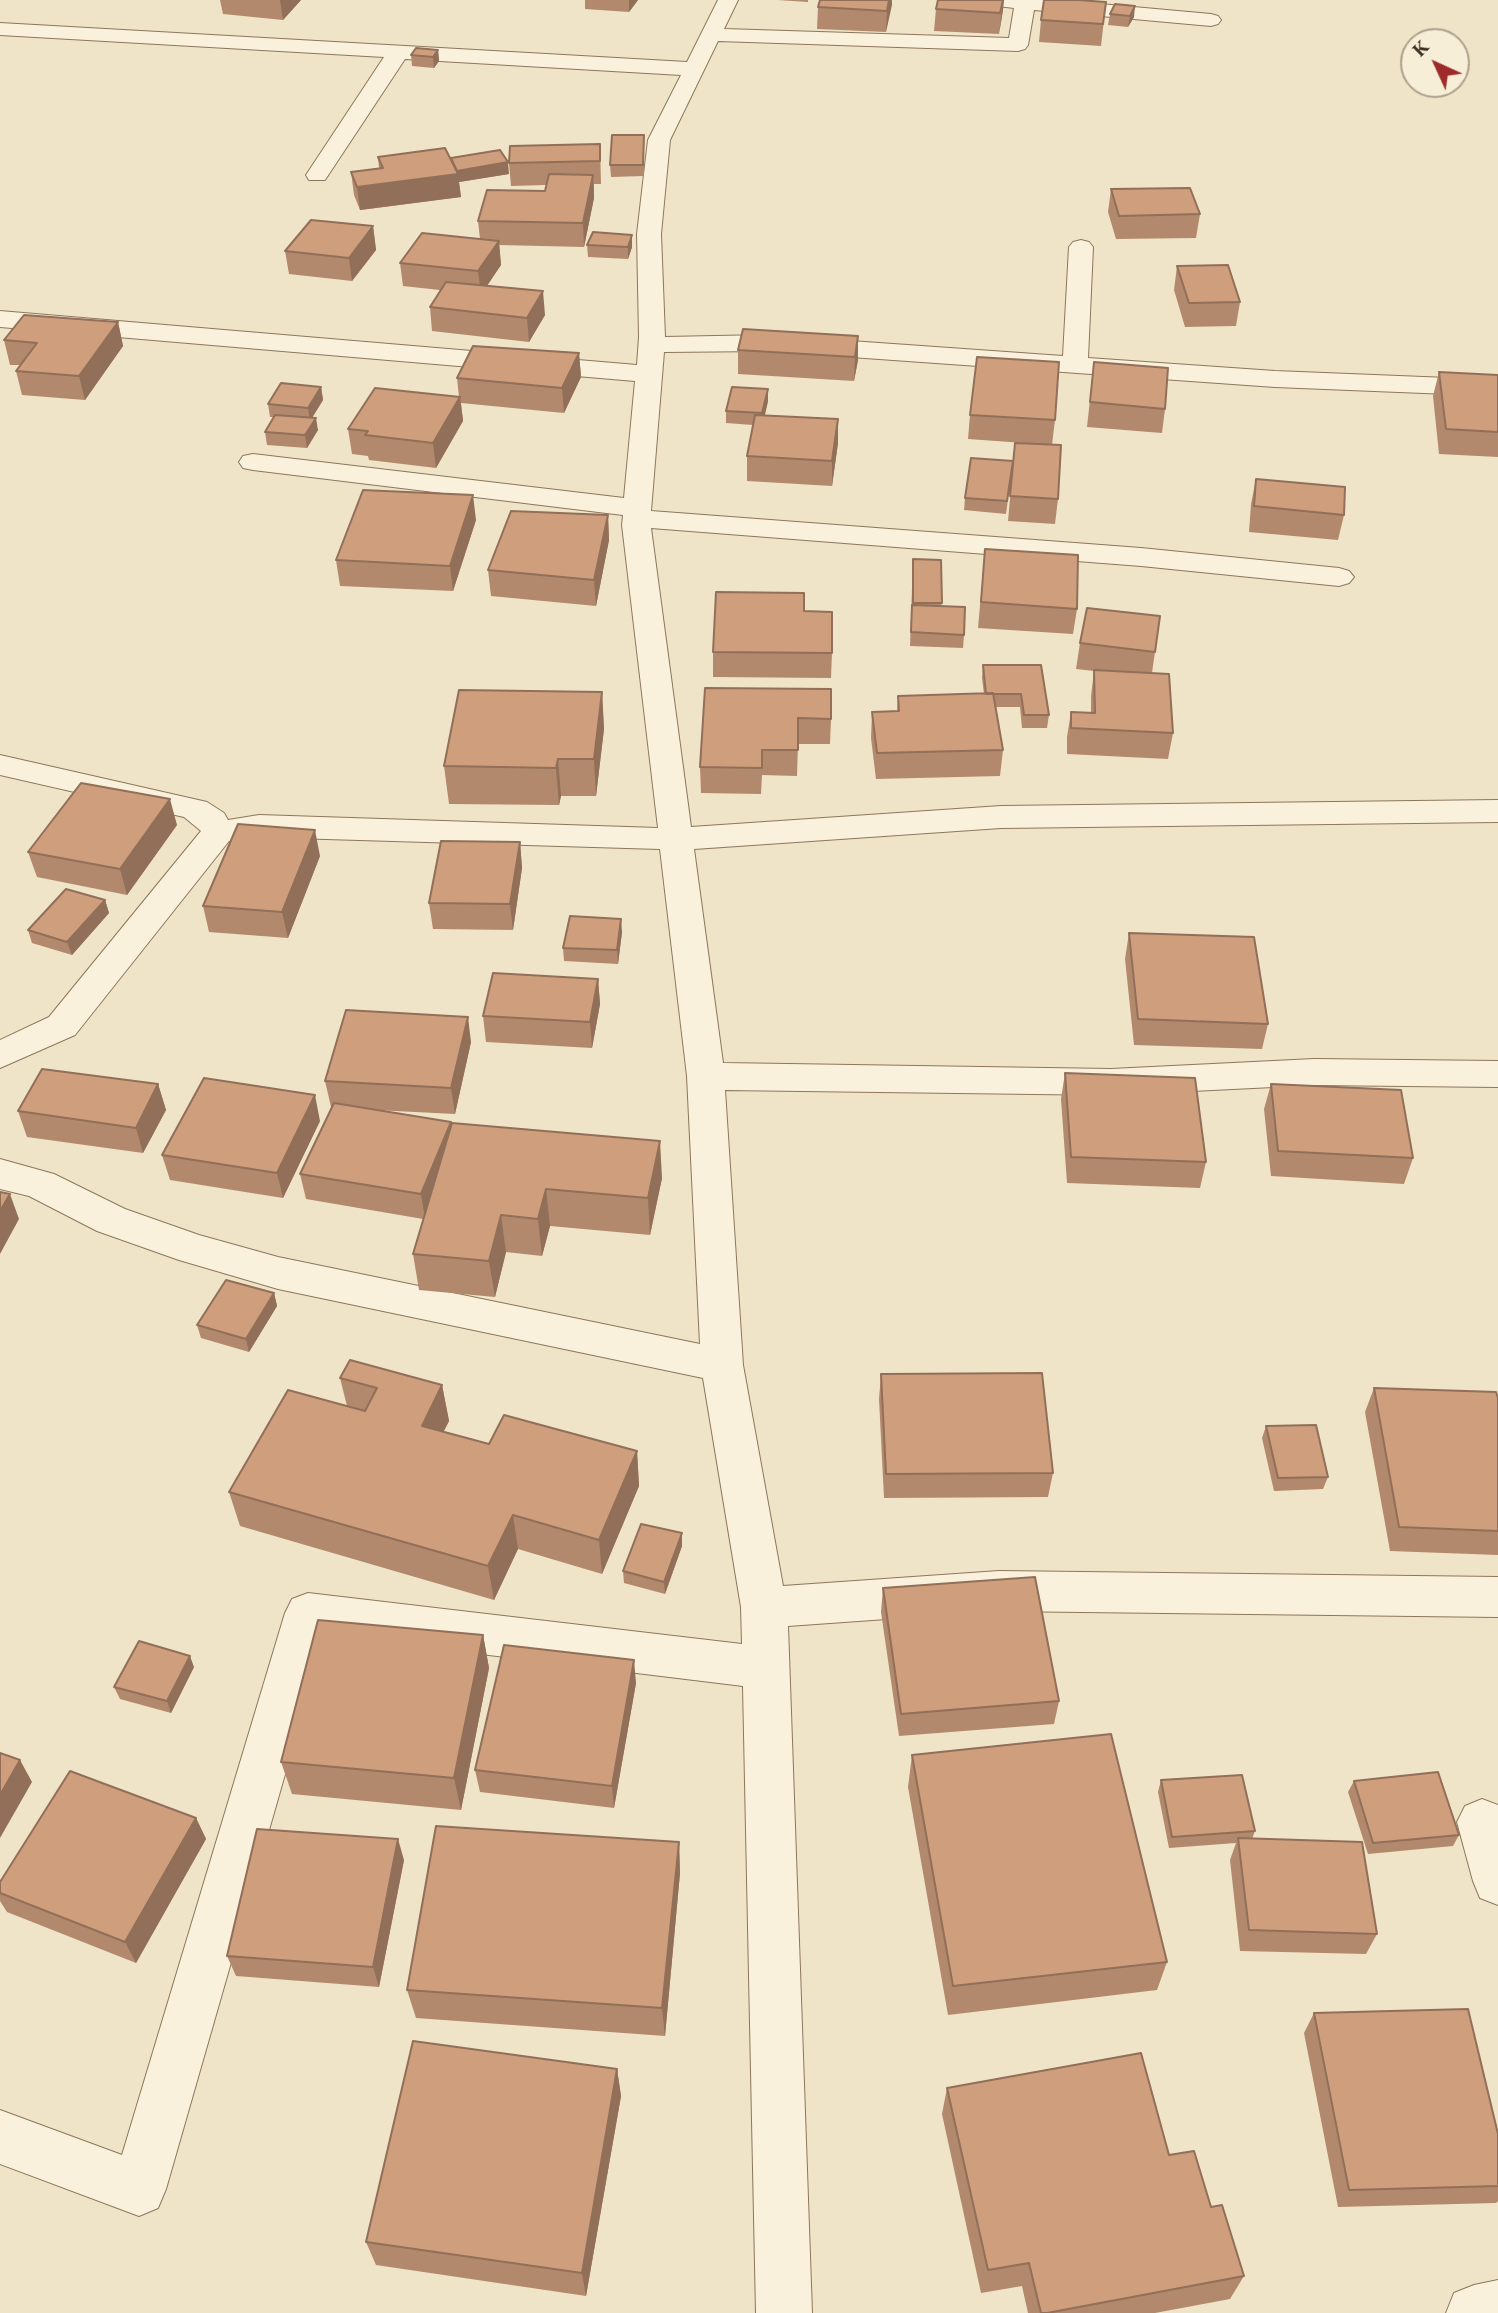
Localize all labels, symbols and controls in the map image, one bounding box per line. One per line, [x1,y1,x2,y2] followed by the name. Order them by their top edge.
[1400,28,1470,98] north arrow
[1406,34,1437,65] text: K

